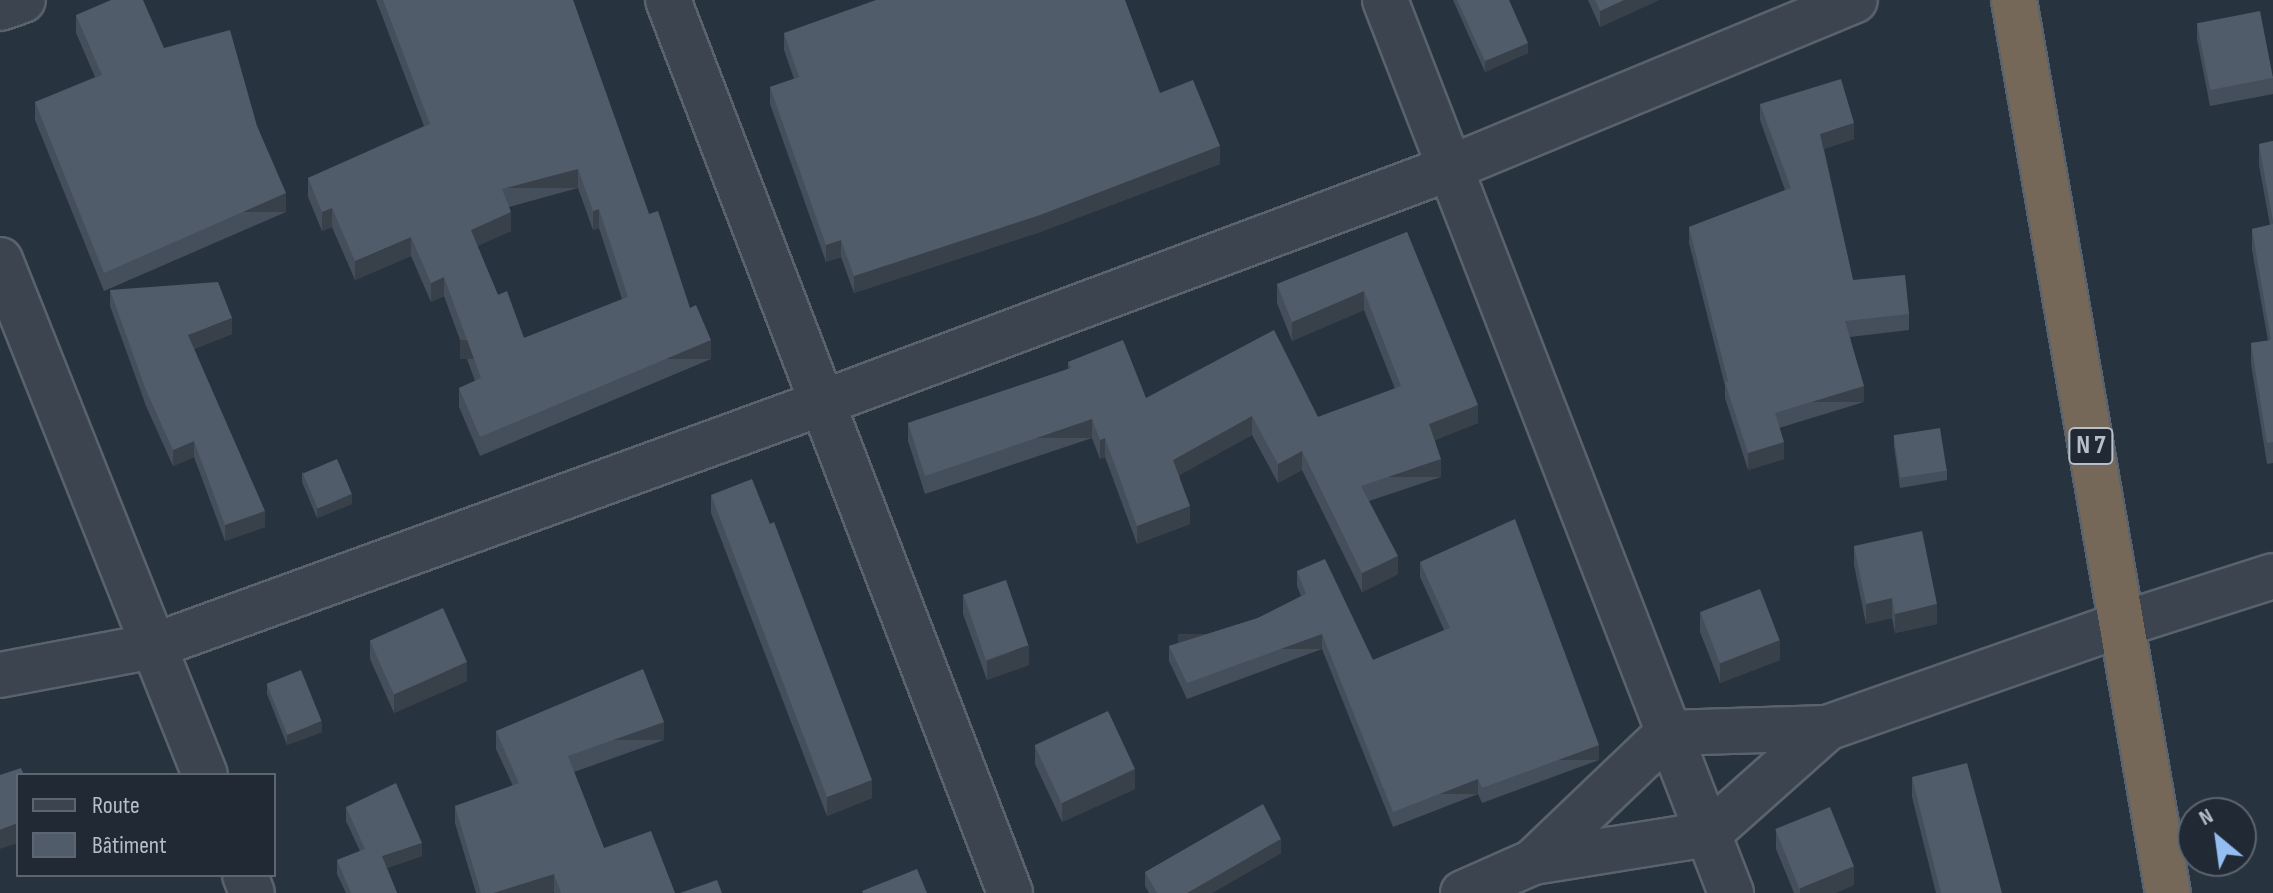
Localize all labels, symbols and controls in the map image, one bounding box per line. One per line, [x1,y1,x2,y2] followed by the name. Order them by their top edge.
[2067,424,2115,468] road number: N 7
[16,773,276,877] legend
[92,791,140,820] text: Route
[2177,797,2257,877] north arrow
[2194,803,2218,832] text: N
[92,831,167,860] text: Bâtiment

